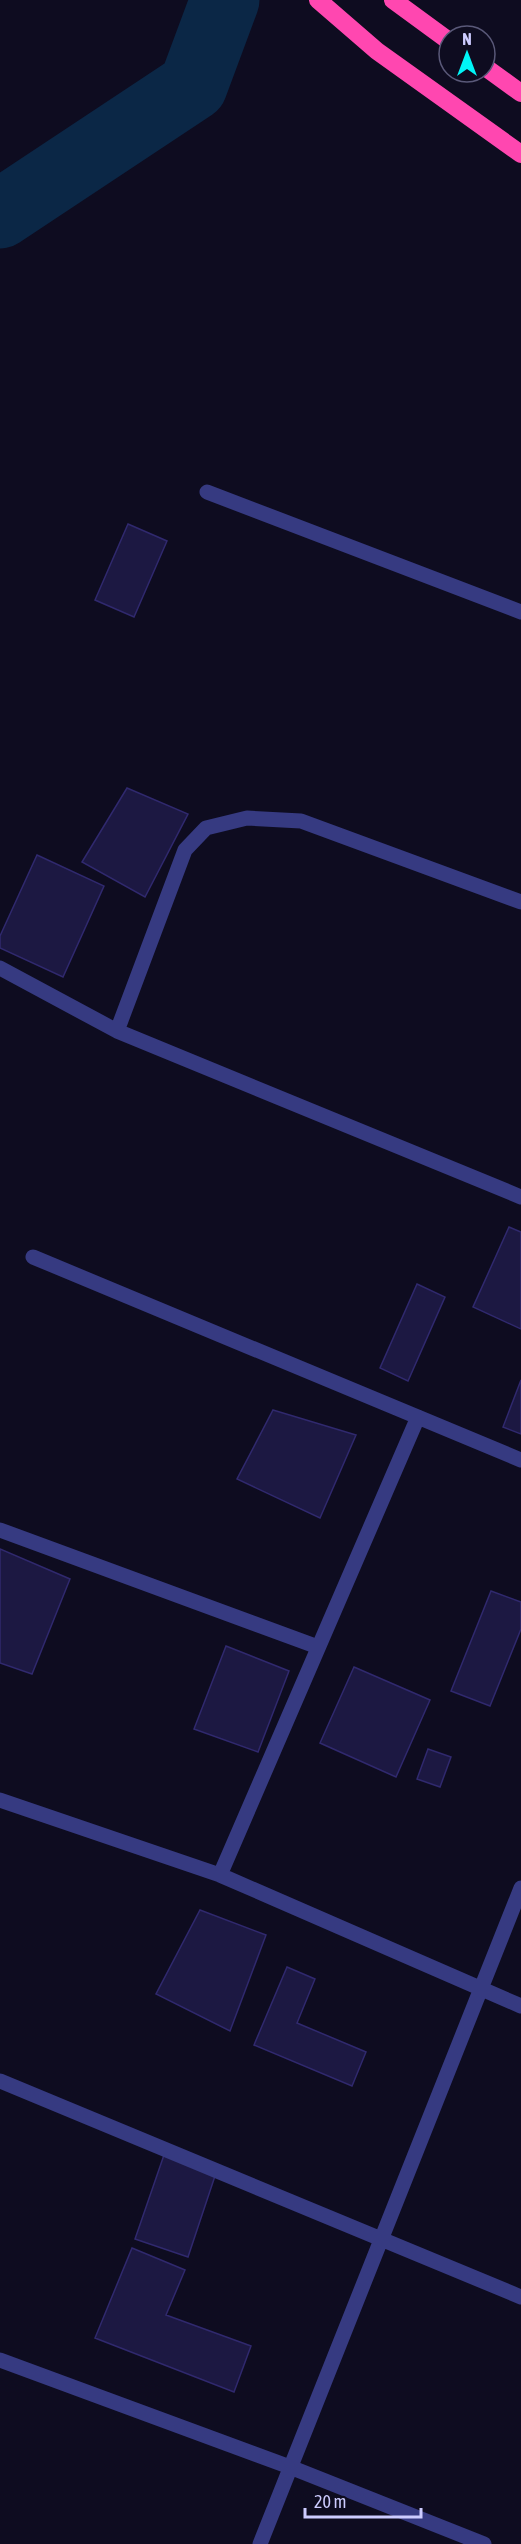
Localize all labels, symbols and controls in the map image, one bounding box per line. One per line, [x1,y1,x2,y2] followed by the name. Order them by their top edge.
[437,24,497,84] north arrow
[462,30,472,48] text: N
[305,2481,420,2519] scale bar
[314,2491,346,2512] text: 20 m

